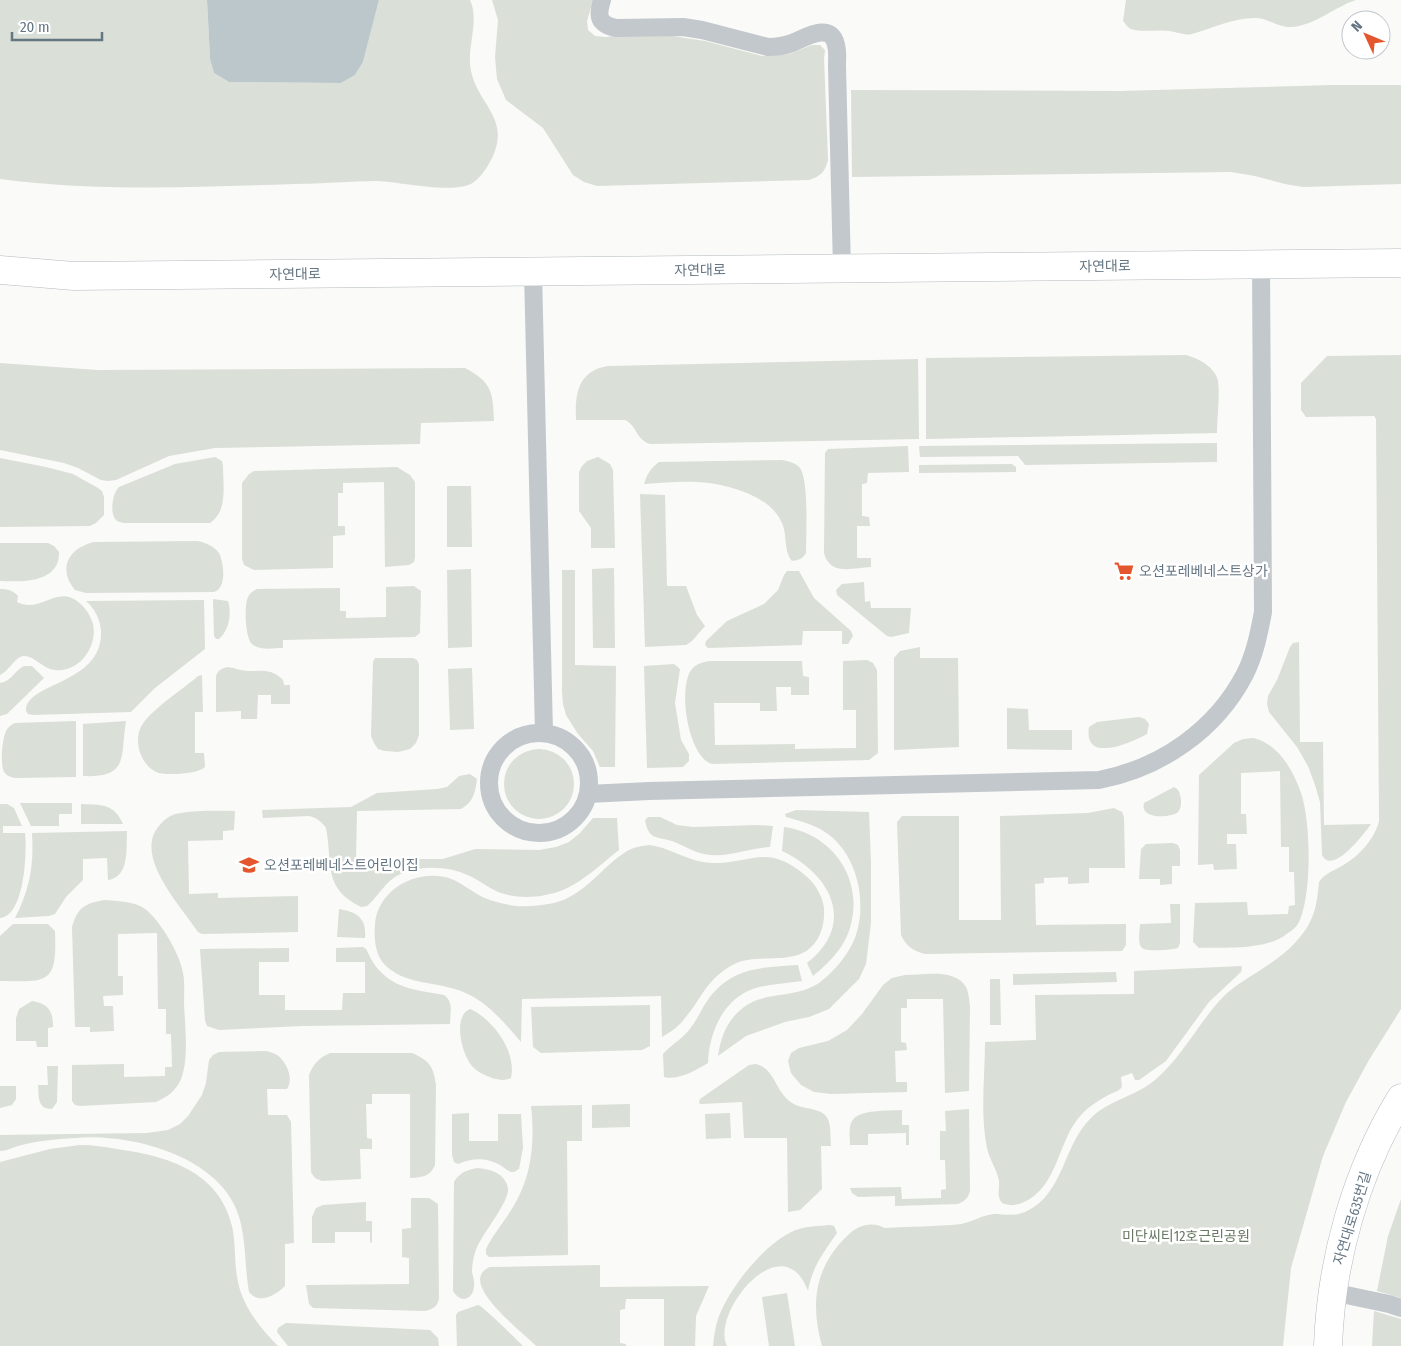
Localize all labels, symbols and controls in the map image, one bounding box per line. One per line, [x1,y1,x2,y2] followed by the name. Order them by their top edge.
[12,10,102,42] scale bar
[1341,10,1391,60] north arrow
[1348,17,1366,35] text: N
[20,18,50,36] text: 20 m
[1079,258,1131,275] street label: 자연대로
[674,262,726,279] street label: 자연대로
[269,266,321,283] street label: 자연대로
[1113,560,1135,582] supermarket icon: 오션포레베네스트상가
[1139,563,1268,580] place label: 오션포레베네스트상가
[238,854,260,876] school or university icon: 오션포레베네스트어린이집
[264,857,419,874] place label: 오션포레베네스트어린이집
[1330,1169,1375,1267] street label: 자연대로635번길
[1122,1228,1250,1245] park label: 미단씨티12호근린공원

